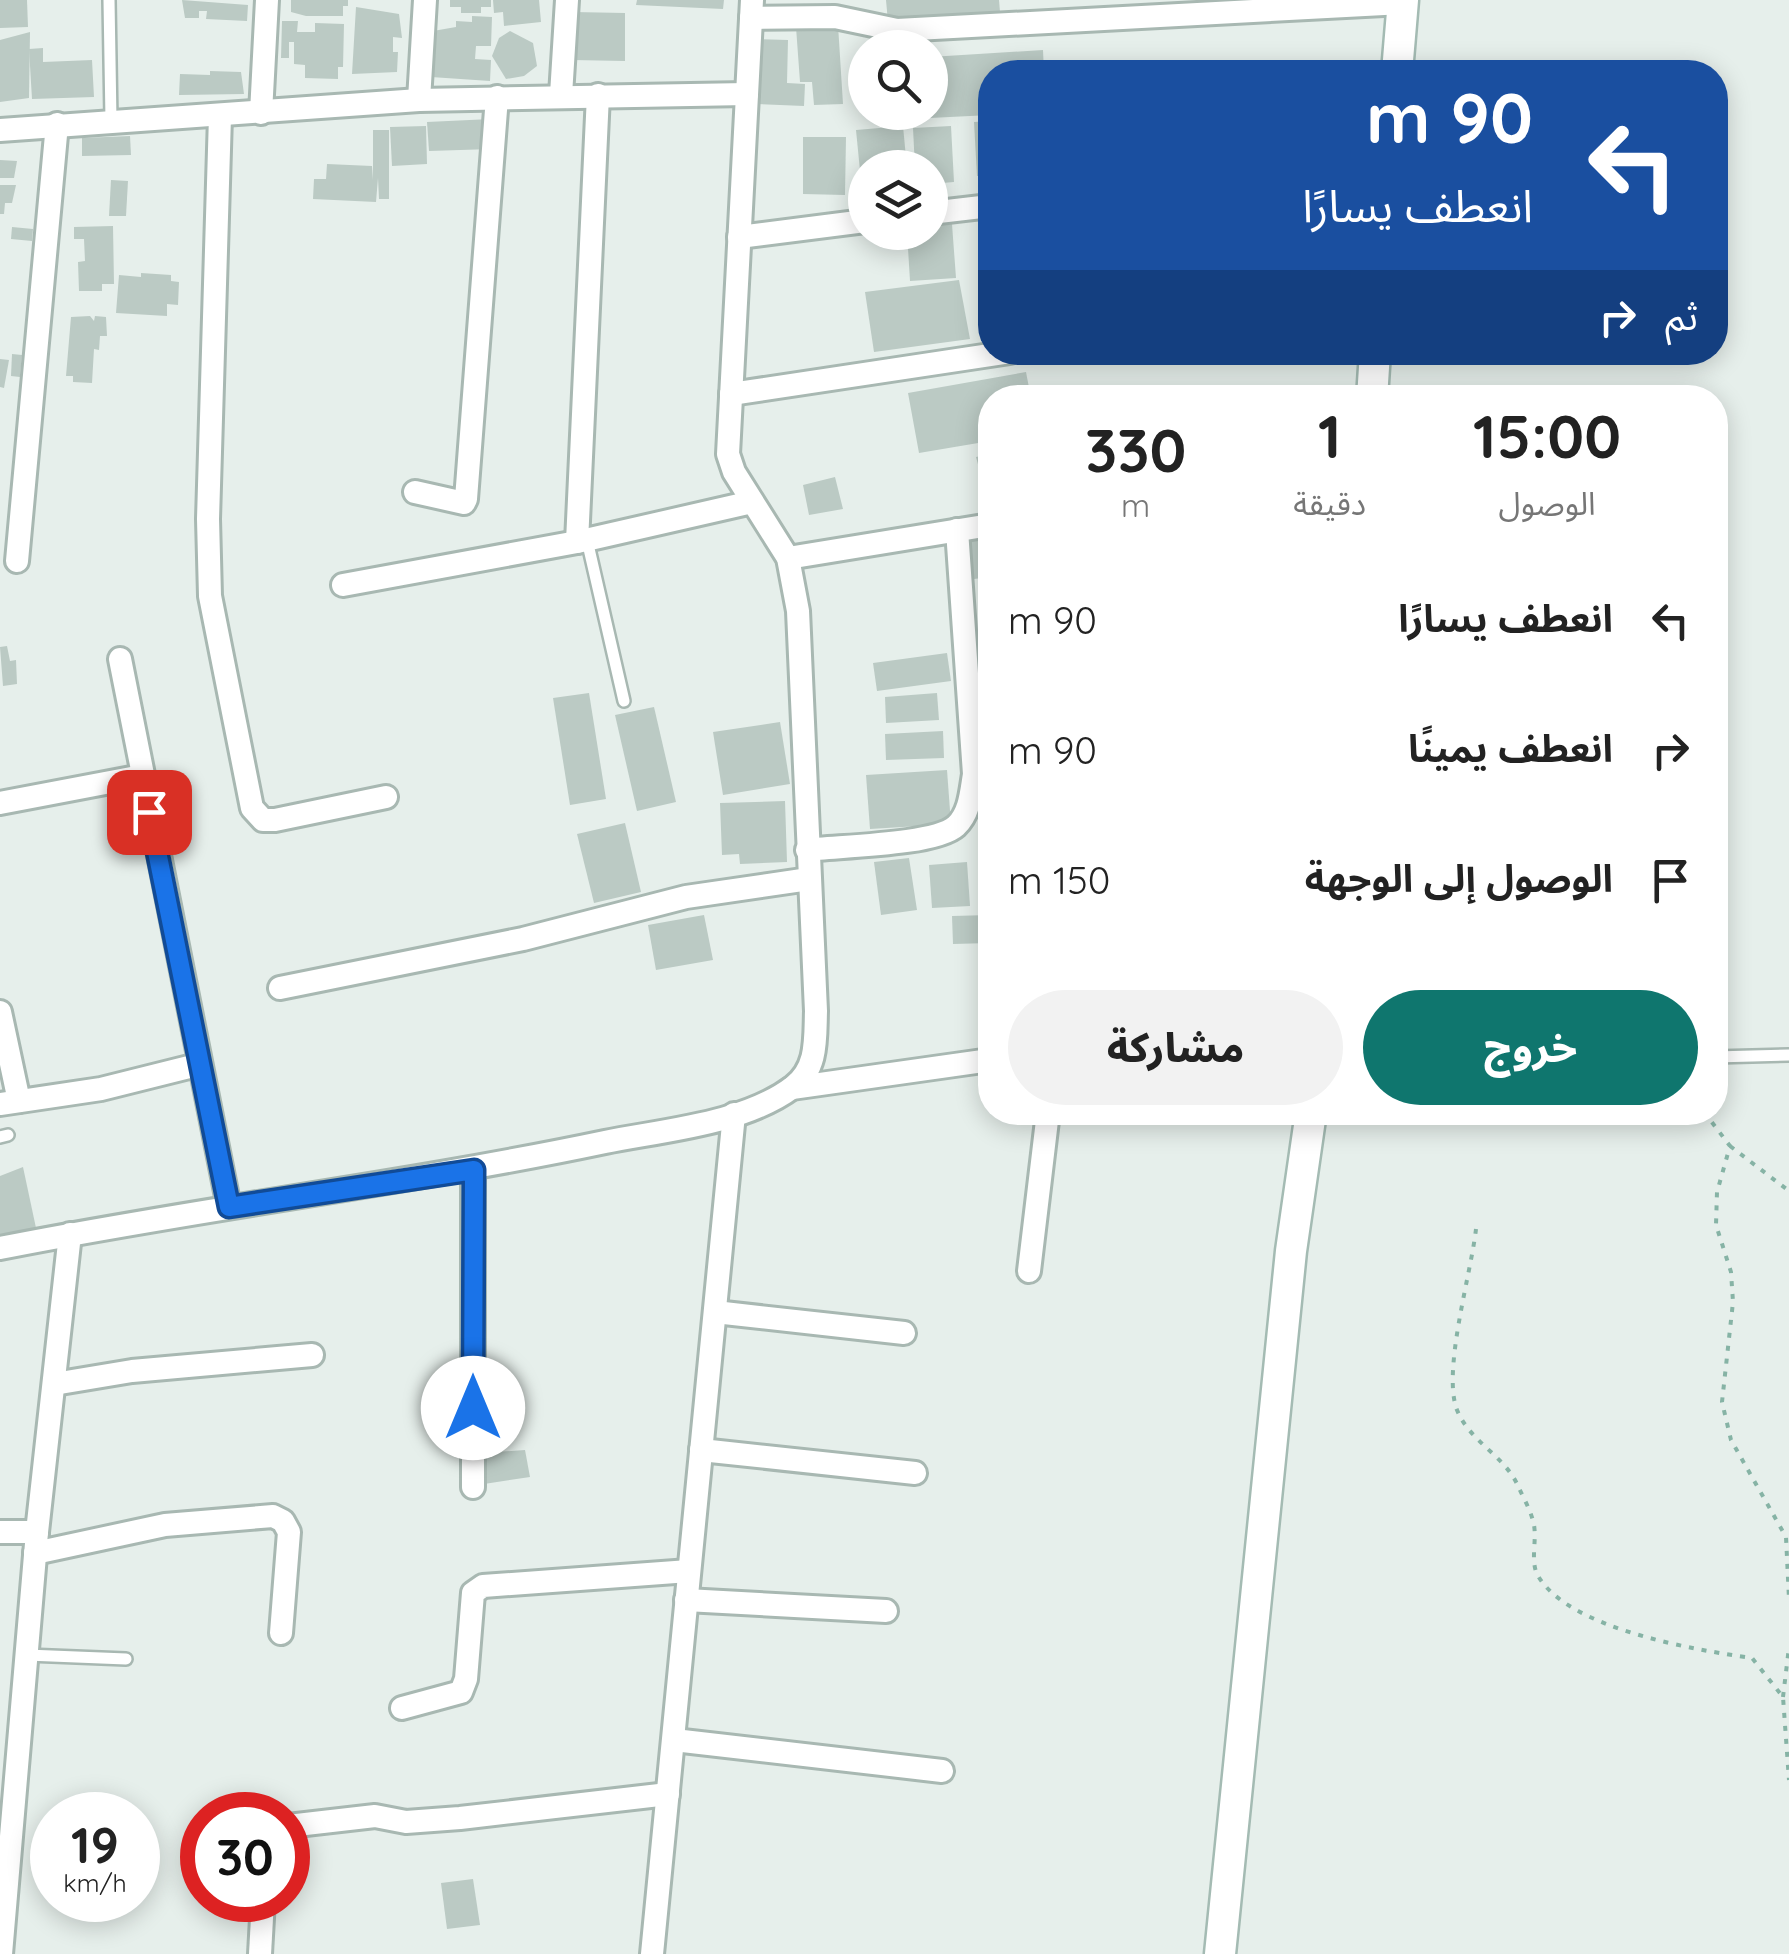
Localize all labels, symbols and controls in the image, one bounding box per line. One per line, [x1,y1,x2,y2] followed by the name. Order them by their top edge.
[848,30,948,250] map controls
[848,30,948,130] button: search
[1366,73,1533,161] text: 90 m
[1568,100,1698,230] icon: left
[848,150,948,250] button: layers
[1302,177,1533,233] text: انعطف يسارًا
[1590,290,1645,345] icon: right
[1665,292,1698,340] text: ثم
[1318,398,1341,473] text: 1
[1473,398,1621,473] text: 15:00
[1085,412,1186,487] text: 330
[1293,483,1366,523] text: دقيقة
[1498,483,1596,523] text: الوصول
[1121,485,1150,525] text: m
[1643,593,1698,648] icon: left
[1398,594,1613,642] text: انعطف يسارًا
[1008,596,1097,644] text: 90 m
[1643,723,1698,778] icon: right
[1408,724,1613,772] text: انعطف يمينًا
[1008,726,1097,774] text: 90 m
[107,770,192,855] pin
[122,785,177,840] icon: arrive
[1643,853,1698,908] icon: arrive
[1305,854,1613,902] text: الوصول إلى الوجهة
[1008,856,1110,904] text: 150 m
[1008,990,1343,1105] button: مشاركة
[1363,990,1698,1105] button: خروج
[421,1356,525,1460] position arrow
[180,1792,310,1922] speed limit sign: 30
[71,1813,119,1876] text: 19
[63,1867,127,1898] text: km/h

